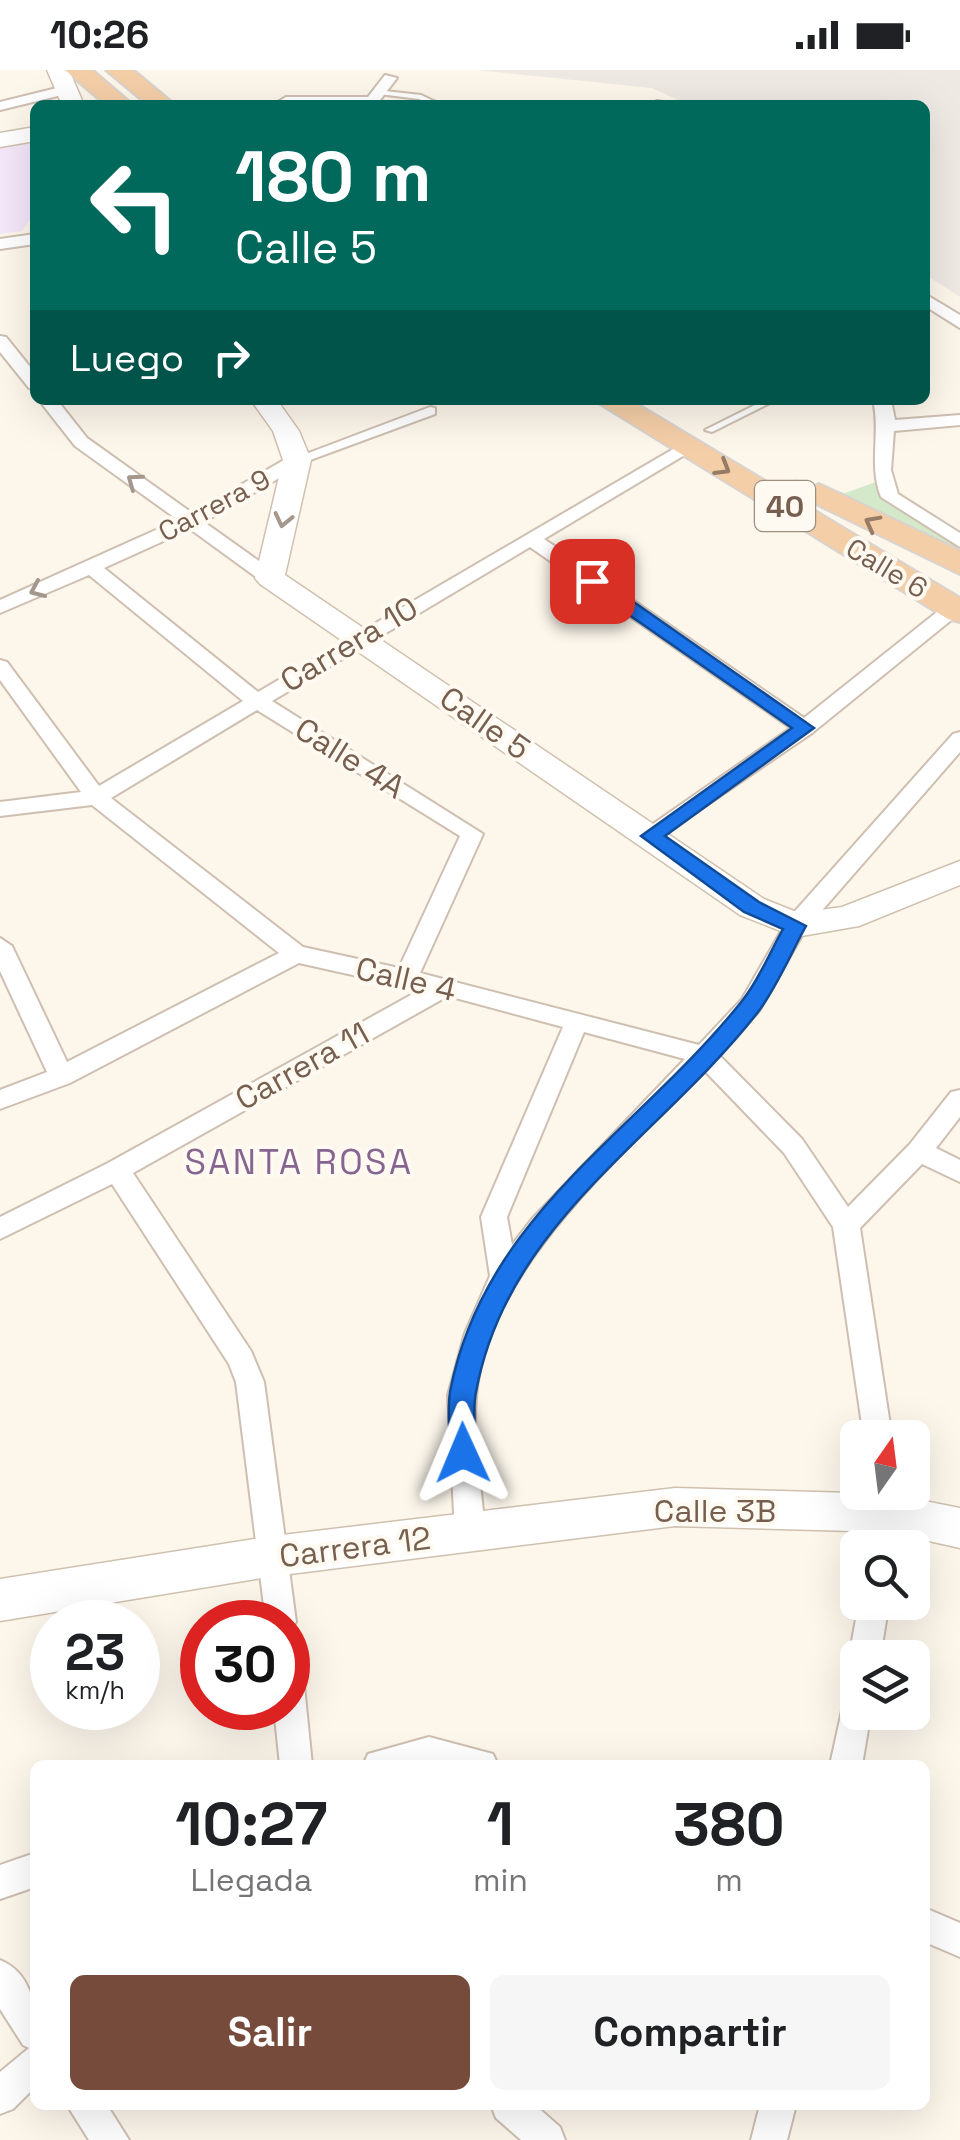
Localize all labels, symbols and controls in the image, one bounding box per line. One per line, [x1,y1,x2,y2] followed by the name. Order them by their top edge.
[50,11,149,59] text: 10:26
[235,132,432,221] text: 180 m
[70,140,200,270] icon: left
[235,219,377,276] text: Calle 5
[204,330,259,385] icon: right
[70,334,184,382] text: Luego
[712,456,730,475] one-way arrow
[152,461,276,549] street label: Carrera 9
[126,474,145,493] one-way arrow
[755,481,815,531] road number: 40
[274,511,295,528] one-way arrow
[864,516,882,535] one-way arrow
[840,530,934,606] street label: Calle 6
[550,539,635,624] pin
[565,554,620,609] icon: arrive
[29,578,47,598] one-way arrow
[273,587,425,701] street label: Carrera 10
[432,678,538,768] street label: Calle 5
[288,709,412,807] street label: Calle 4A
[352,948,460,1010] street label: Calle 4
[228,1013,376,1119] street label: Carrera 11
[184,1140,414,1184] district label: SANTA ROSA
[411,1401,515,1505] position arrow
[840,1420,930,1510] north arrow
[840,1420,930,1730] map controls
[654,1491,776,1531] street label: Calle 3B
[277,1518,433,1576] street label: Carrera 12
[840,1530,930,1620] button: search
[180,1600,310,1730] speed limit sign: 30
[65,1621,125,1685] text: 23
[840,1640,930,1730] button: layers
[65,1674,125,1706] text: km/h
[175,1786,328,1863] text: 10:27
[487,1786,514,1863] text: 1
[673,1786,785,1863] text: 380
[191,1860,312,1900] text: Llegada
[473,1860,528,1900] text: min
[715,1860,743,1900] text: m
[70,1975,470,2090] button: Salir
[490,1975,890,2090] button: Compartir

